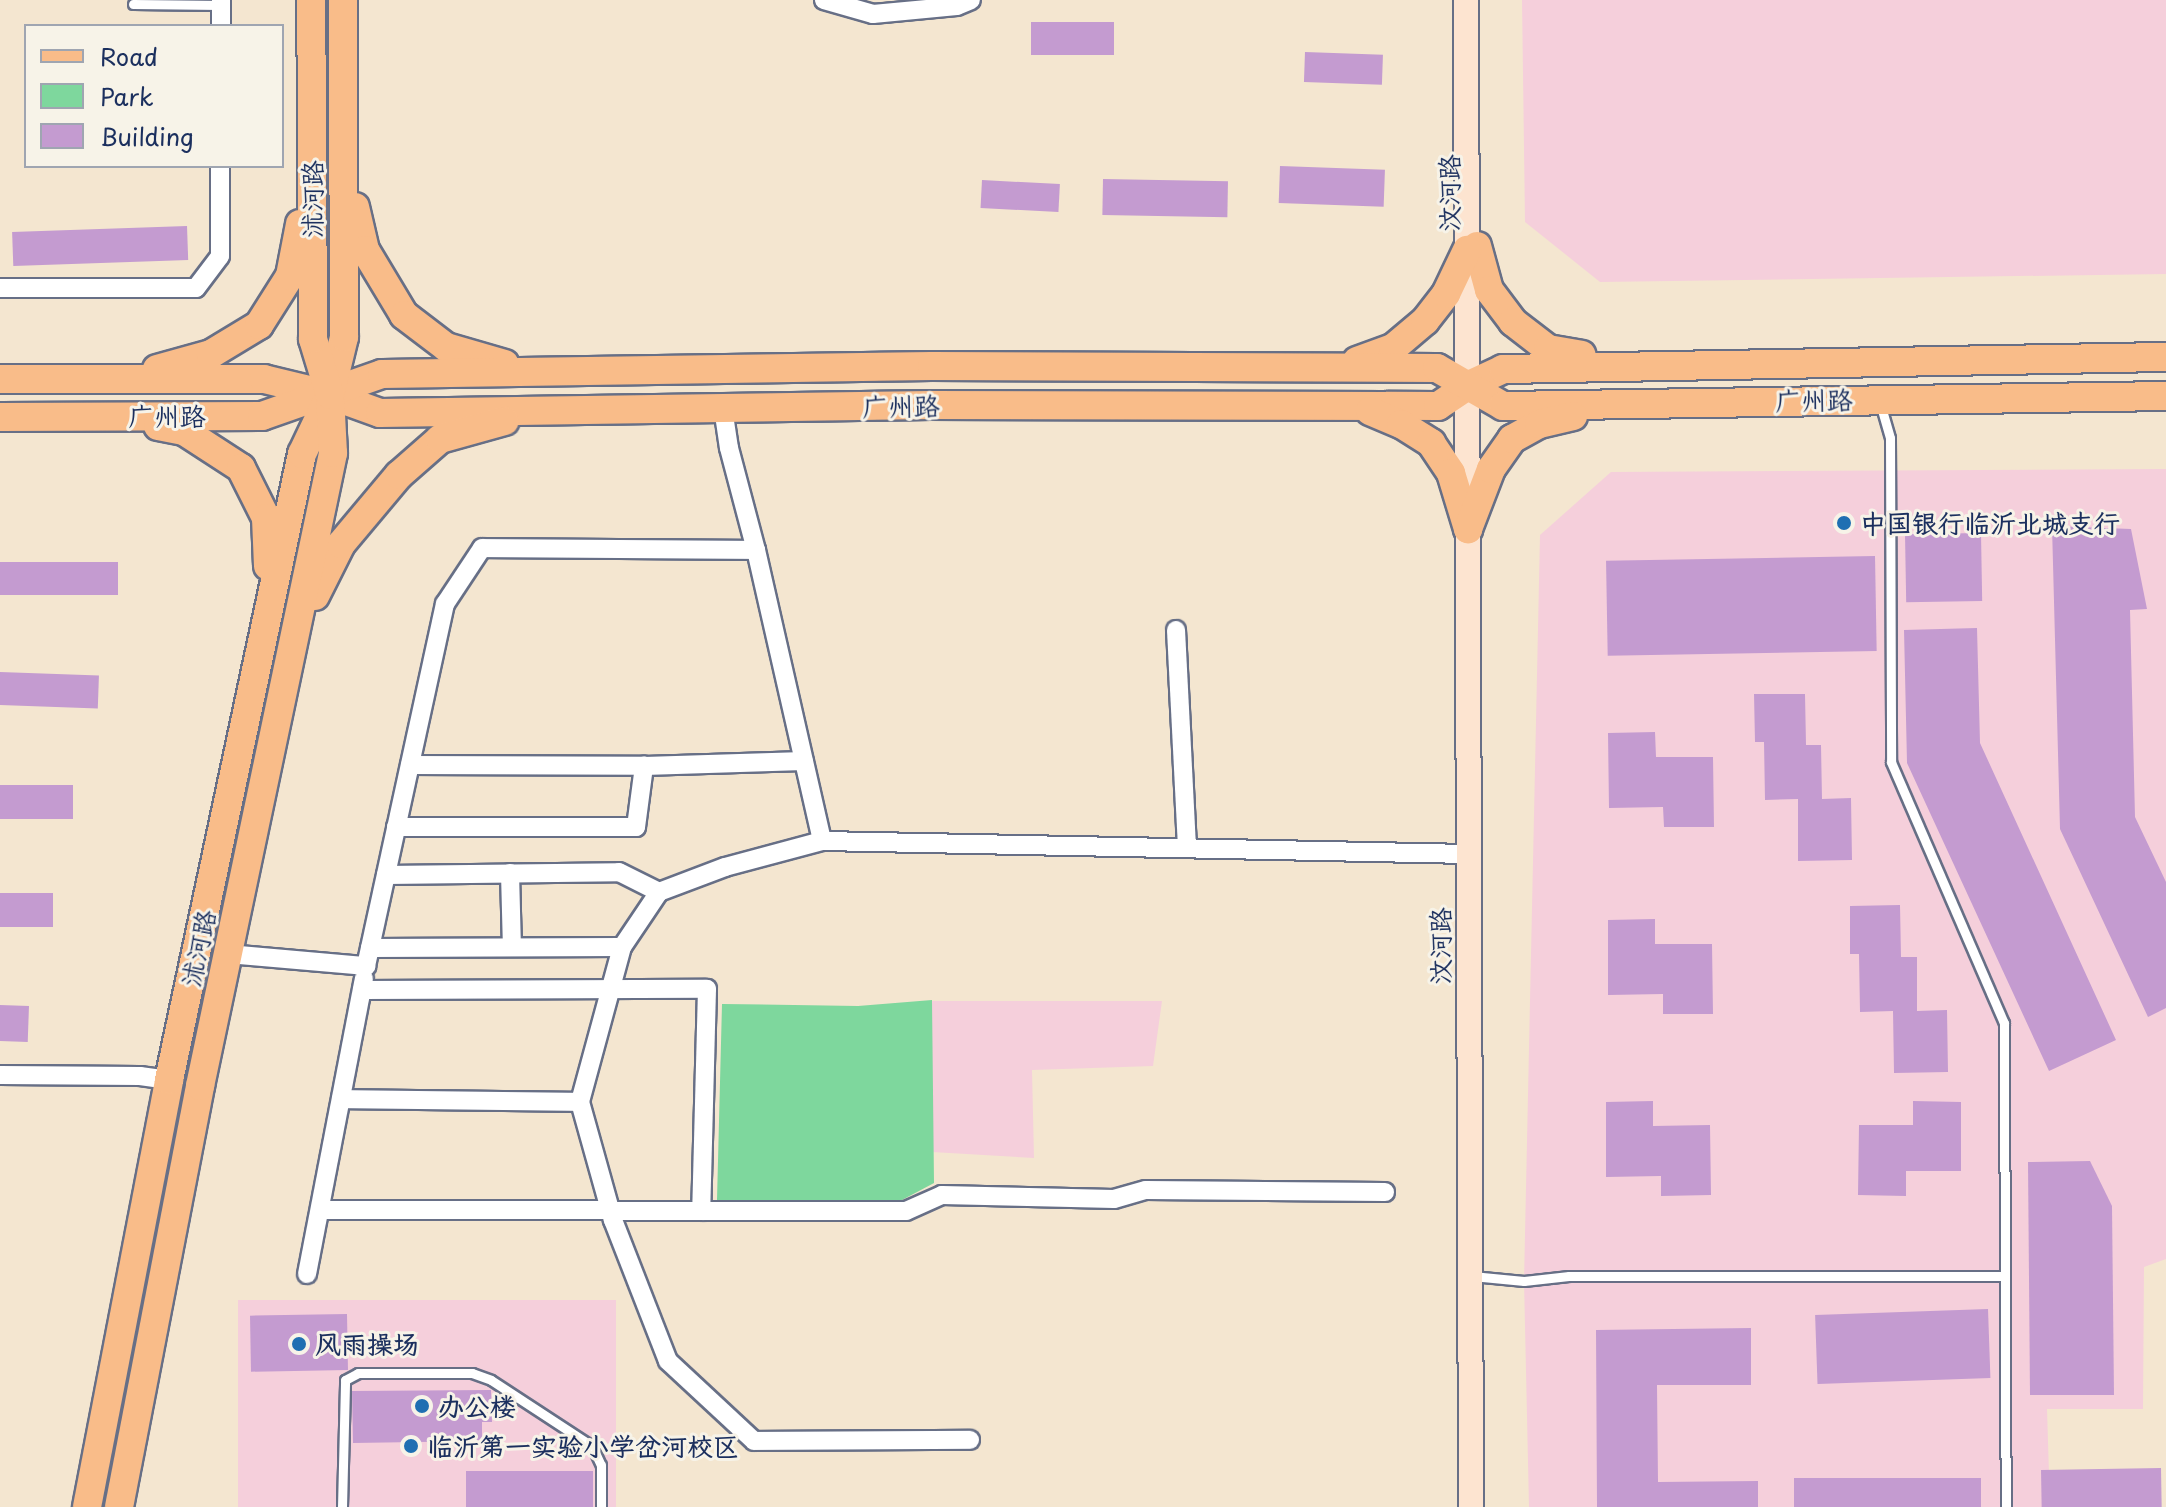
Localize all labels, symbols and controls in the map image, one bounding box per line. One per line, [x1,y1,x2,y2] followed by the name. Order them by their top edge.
[24,24,284,168] legend
[100,38,158,74] text: Road
[100,78,154,114] text: Park
[100,118,194,154] text: Building
[1433,154,1465,232] street label: 汶河路
[296,160,328,238] street label: 沭河路
[1775,384,1853,416] street label: 广州路
[862,390,940,422] street label: 广州路
[128,400,206,432] street label: 广州路
[1860,507,2120,539] place label: 中国银行临沂北城支行
[1835,514,1853,532] marker: 中国银行临沂北城支行
[175,907,221,989] street label: 沭河路
[1424,907,1456,985] street label: 汶河路
[315,1328,419,1360] place label: 风雨操场
[290,1335,308,1353] marker: 风雨操场
[438,1390,516,1422] place label: 办公楼
[413,1397,431,1415] marker: 办公楼
[427,1430,739,1462] place label: 临沂第一实验小学岔河校区
[402,1437,420,1455] marker: 临沂第一实验小学岔河校区

